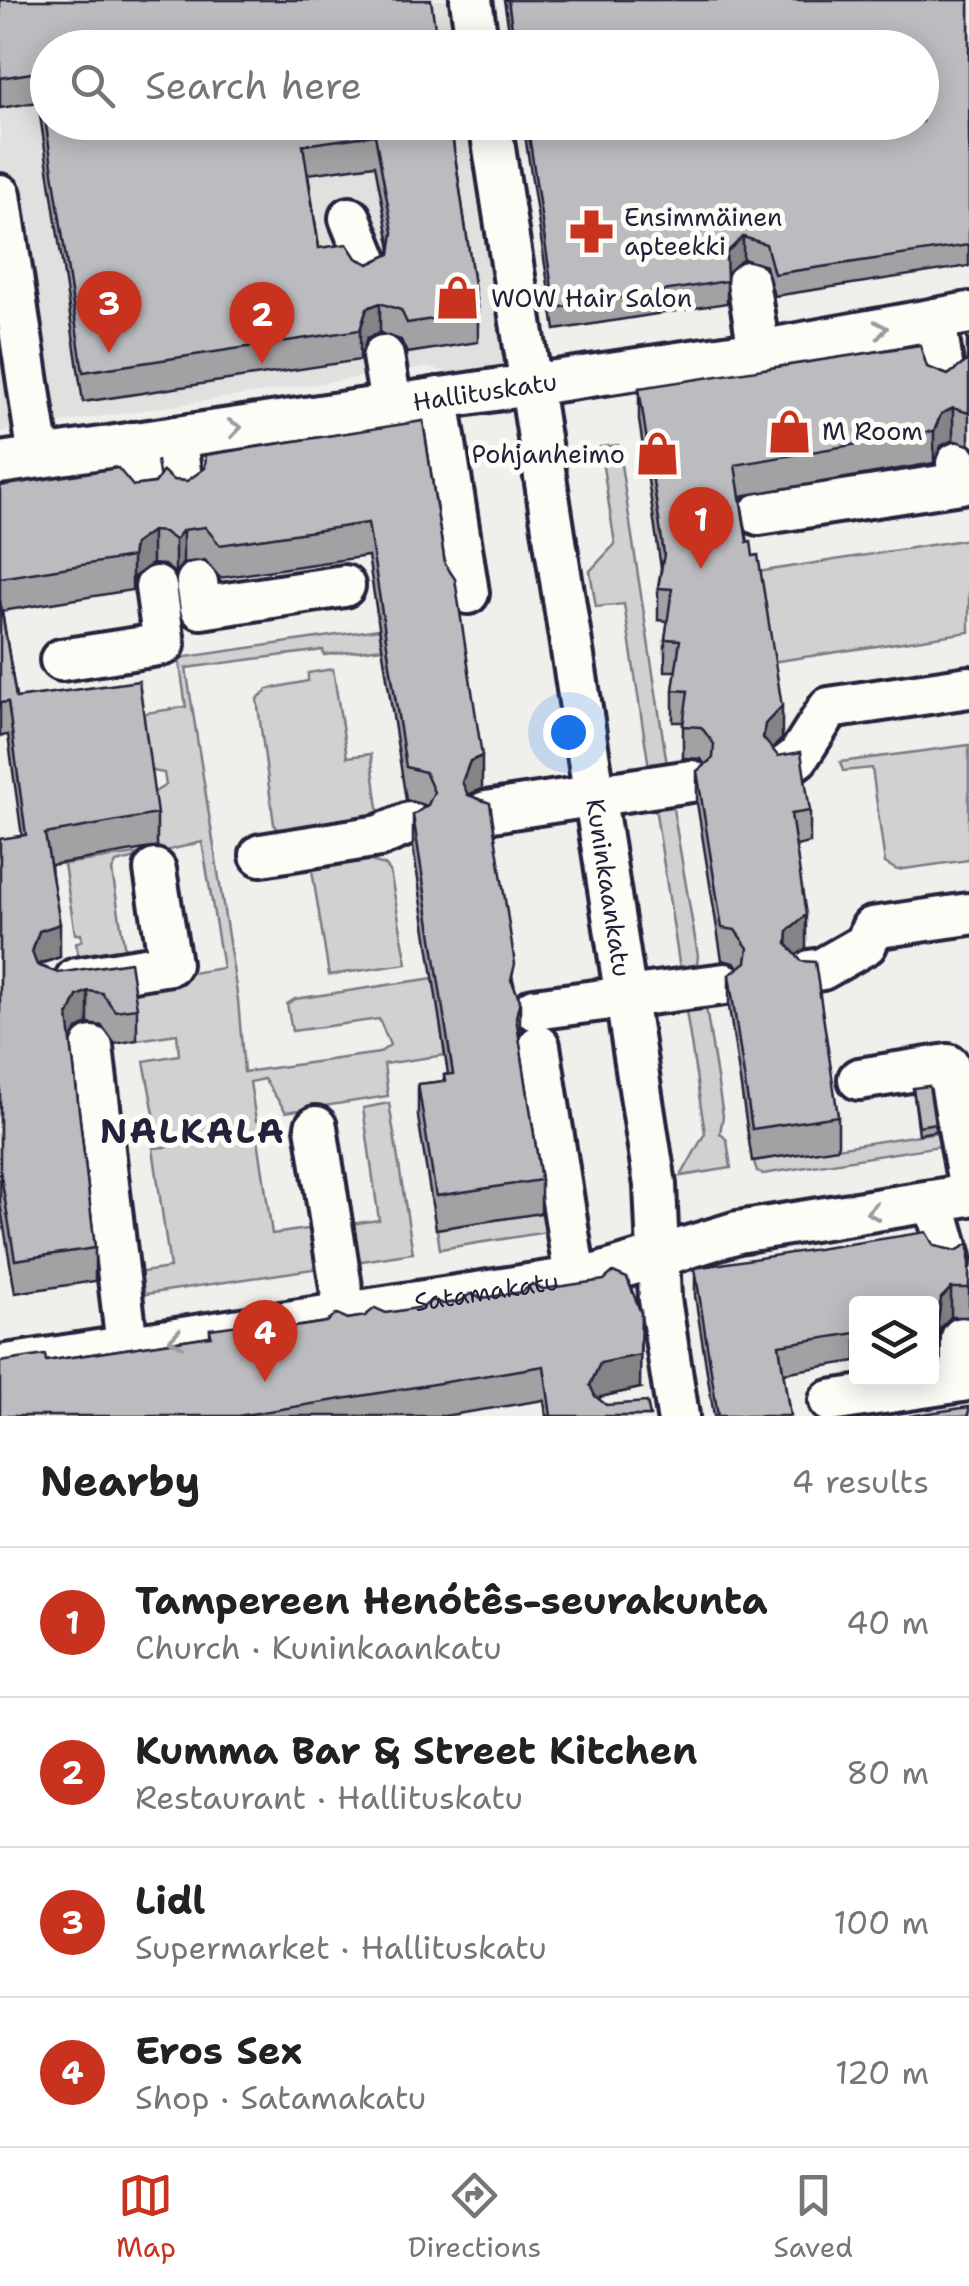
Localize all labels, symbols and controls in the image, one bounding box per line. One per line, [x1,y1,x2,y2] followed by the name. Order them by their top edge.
[30,30,939,140] search box
[65,58,120,113] icon: search
[145,60,362,111] text: Search here
[624,200,782,263] place label: Ensimmäinen apteekki
[567,207,615,255] pharmacy icon: Ensimmäinen apteekki
[76,270,142,353] pin: 3
[434,274,482,322] shop icon: WOW Hair Salon
[491,281,692,315] place label: WOW Hair Salon
[230,282,294,364] pin: 2
[872,319,889,340] one-way arrow
[410,364,559,419] street label: Hallituskatu
[765,407,813,455] shop icon: M Room
[822,414,923,448] place label: M Room
[227,418,243,439] one-way arrow
[634,430,682,478] shop icon: Pohjanheimo
[472,437,625,471] place label: Pohjanheimo
[668,486,734,569] pin: 1
[543,707,594,758] your location
[578,796,639,979] street label: Kuninkaankatu
[100,1107,286,1154] district label: NALKALA
[865,1201,881,1222] one-way arrow
[412,1264,561,1319] street label: Satamakatu
[849,1296,939,1386] map controls
[849,1296,939,1386] button: layers
[232,1300,298,1382] pin: 4
[167,1327,184,1348] one-way arrow
[40,1453,200,1509] text: Nearby
[792,1460,929,1503] text: 4 results
[135,1575,768,1626] text: Tampereen Henótês-seurakunta
[65,1601,80,1644] text: 1
[846,1601,929,1644] text: 40 m
[135,1626,502,1669] text: Church · Kuninkaankatu
[135,1725,698,1776] text: Kumma Bar & Street Kitchen
[61,1751,84,1794] text: 2
[846,1751,929,1794] text: 80 m
[135,1776,523,1819] text: Restaurant · Hallituskatu
[135,1875,206,1926] text: Lidl
[61,1901,84,1944] text: 3
[833,1901,929,1944] text: 100 m
[135,1926,547,1969] text: Supermarket · Hallituskatu
[135,2025,302,2076] text: Eros Sex
[61,2051,84,2094] text: 4
[835,2051,929,2094] text: 120 m
[135,2076,426,2119] text: Shop · Satamakatu
[116,2168,176,2266] tab: Map
[408,2168,541,2266] tab: Directions
[773,2168,853,2266] tab: Saved

